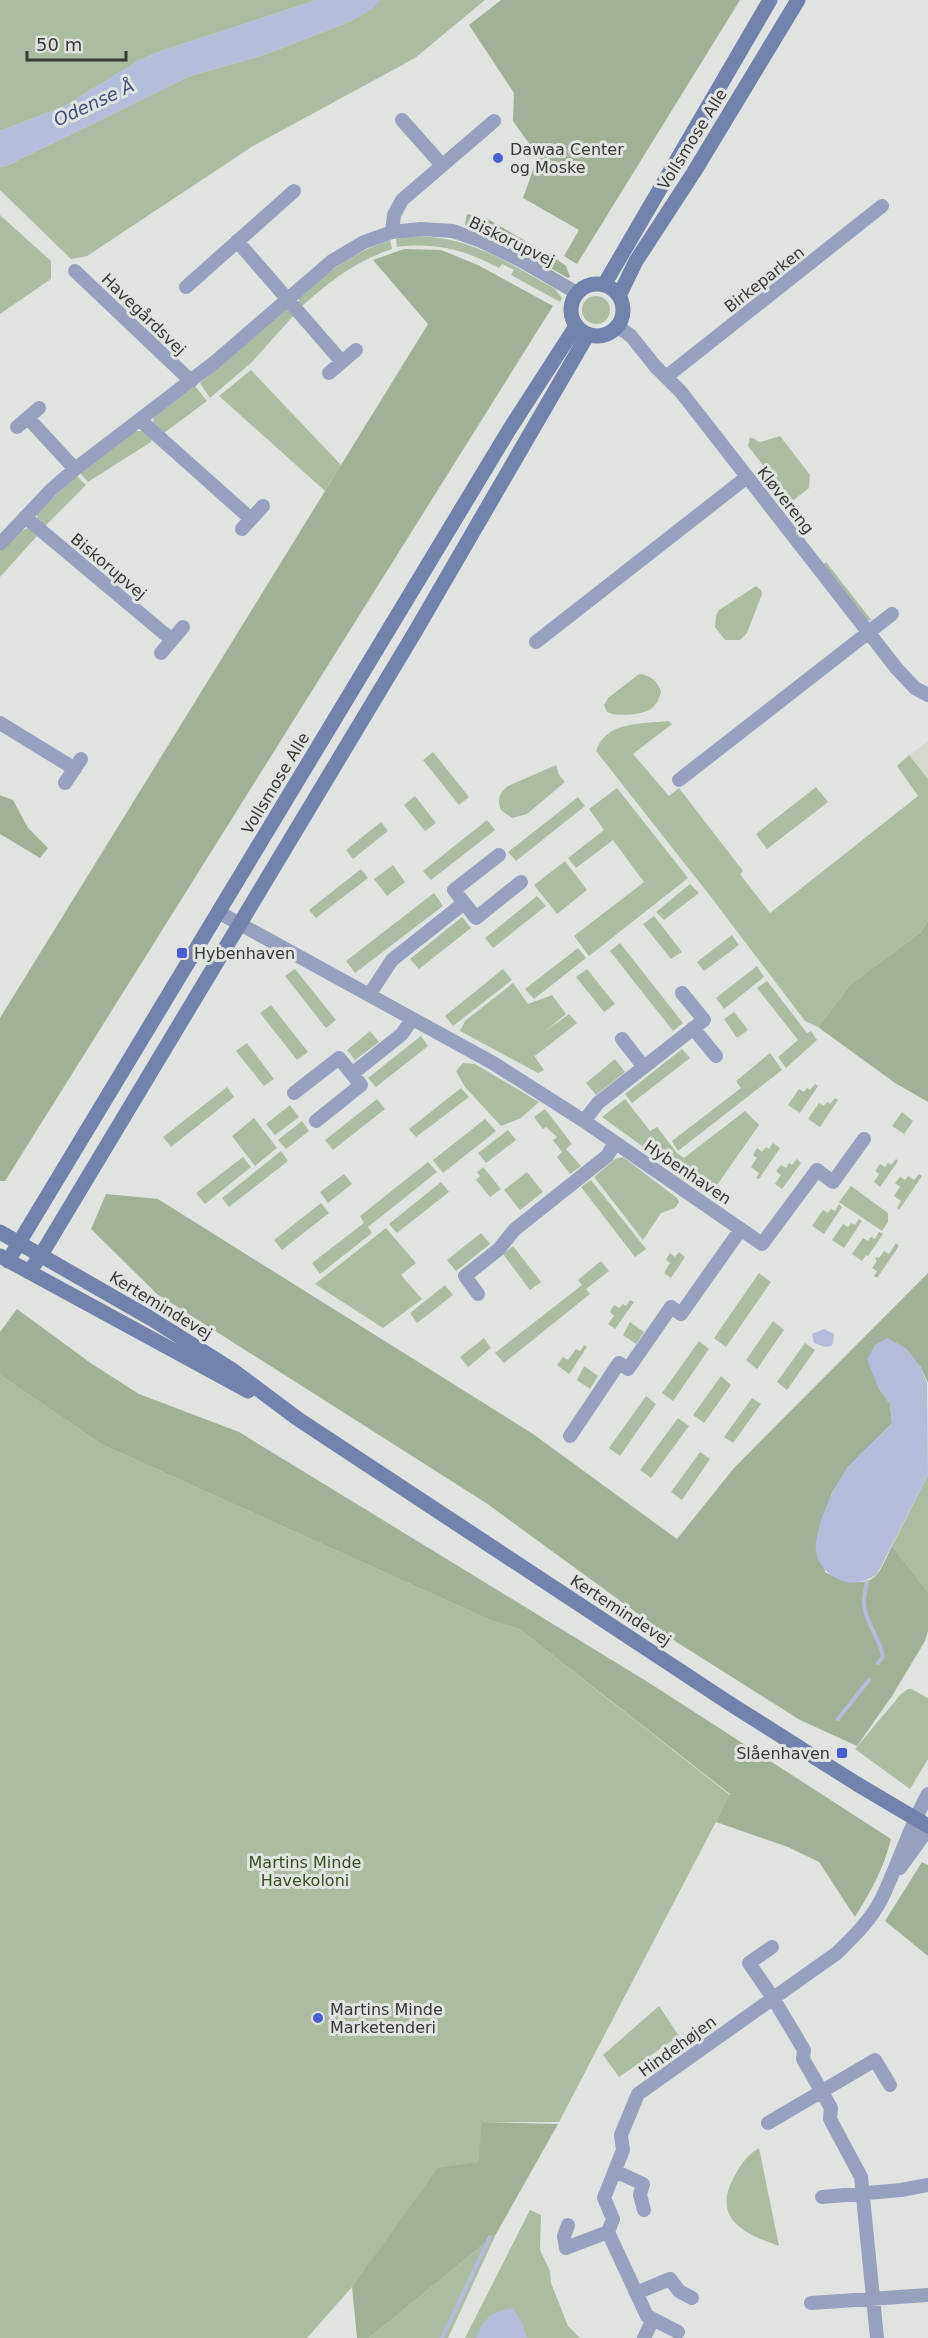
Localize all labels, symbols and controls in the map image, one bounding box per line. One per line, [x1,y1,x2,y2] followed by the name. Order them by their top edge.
[27,24,126,62] scale bar
[36,34,82,55] text: 50 m
[50,75,137,130] water label: Odense Å
[654,85,731,193] street label: Vollsmose Alle
[510,140,624,177] place label: Dawaa Center og Moske
[491,151,505,165] marker: Dawaa Center og Moske
[466,213,558,270] street label: Biskorupvej
[721,242,808,316] street label: Birkeparken
[98,269,190,359] street label: Havegårdsvej
[753,463,818,538] street label: Kløvereng
[67,529,150,604] street label: Biskorupvej
[238,729,313,837] street label: Vollsmose Alle
[194,944,295,963] place label: Hybenhaven
[175,946,189,960] marker: Hybenhaven
[641,1136,735,1209] street label: Hybenhaven
[106,1267,215,1343] street label: Kertemindevej
[567,1571,675,1650] street label: Kertemindevej
[736,1744,830,1763] place label: Slåenhaven
[835,1746,849,1760] marker: Slåenhaven
[249,1853,361,1890] park label: Martins Minde Havekoloni
[330,2000,443,2037] place label: Martins Minde Marketenderi
[311,2011,325,2025] marker: Martins Minde Marketenderi
[635,2012,720,2081] street label: Hindehøjen

